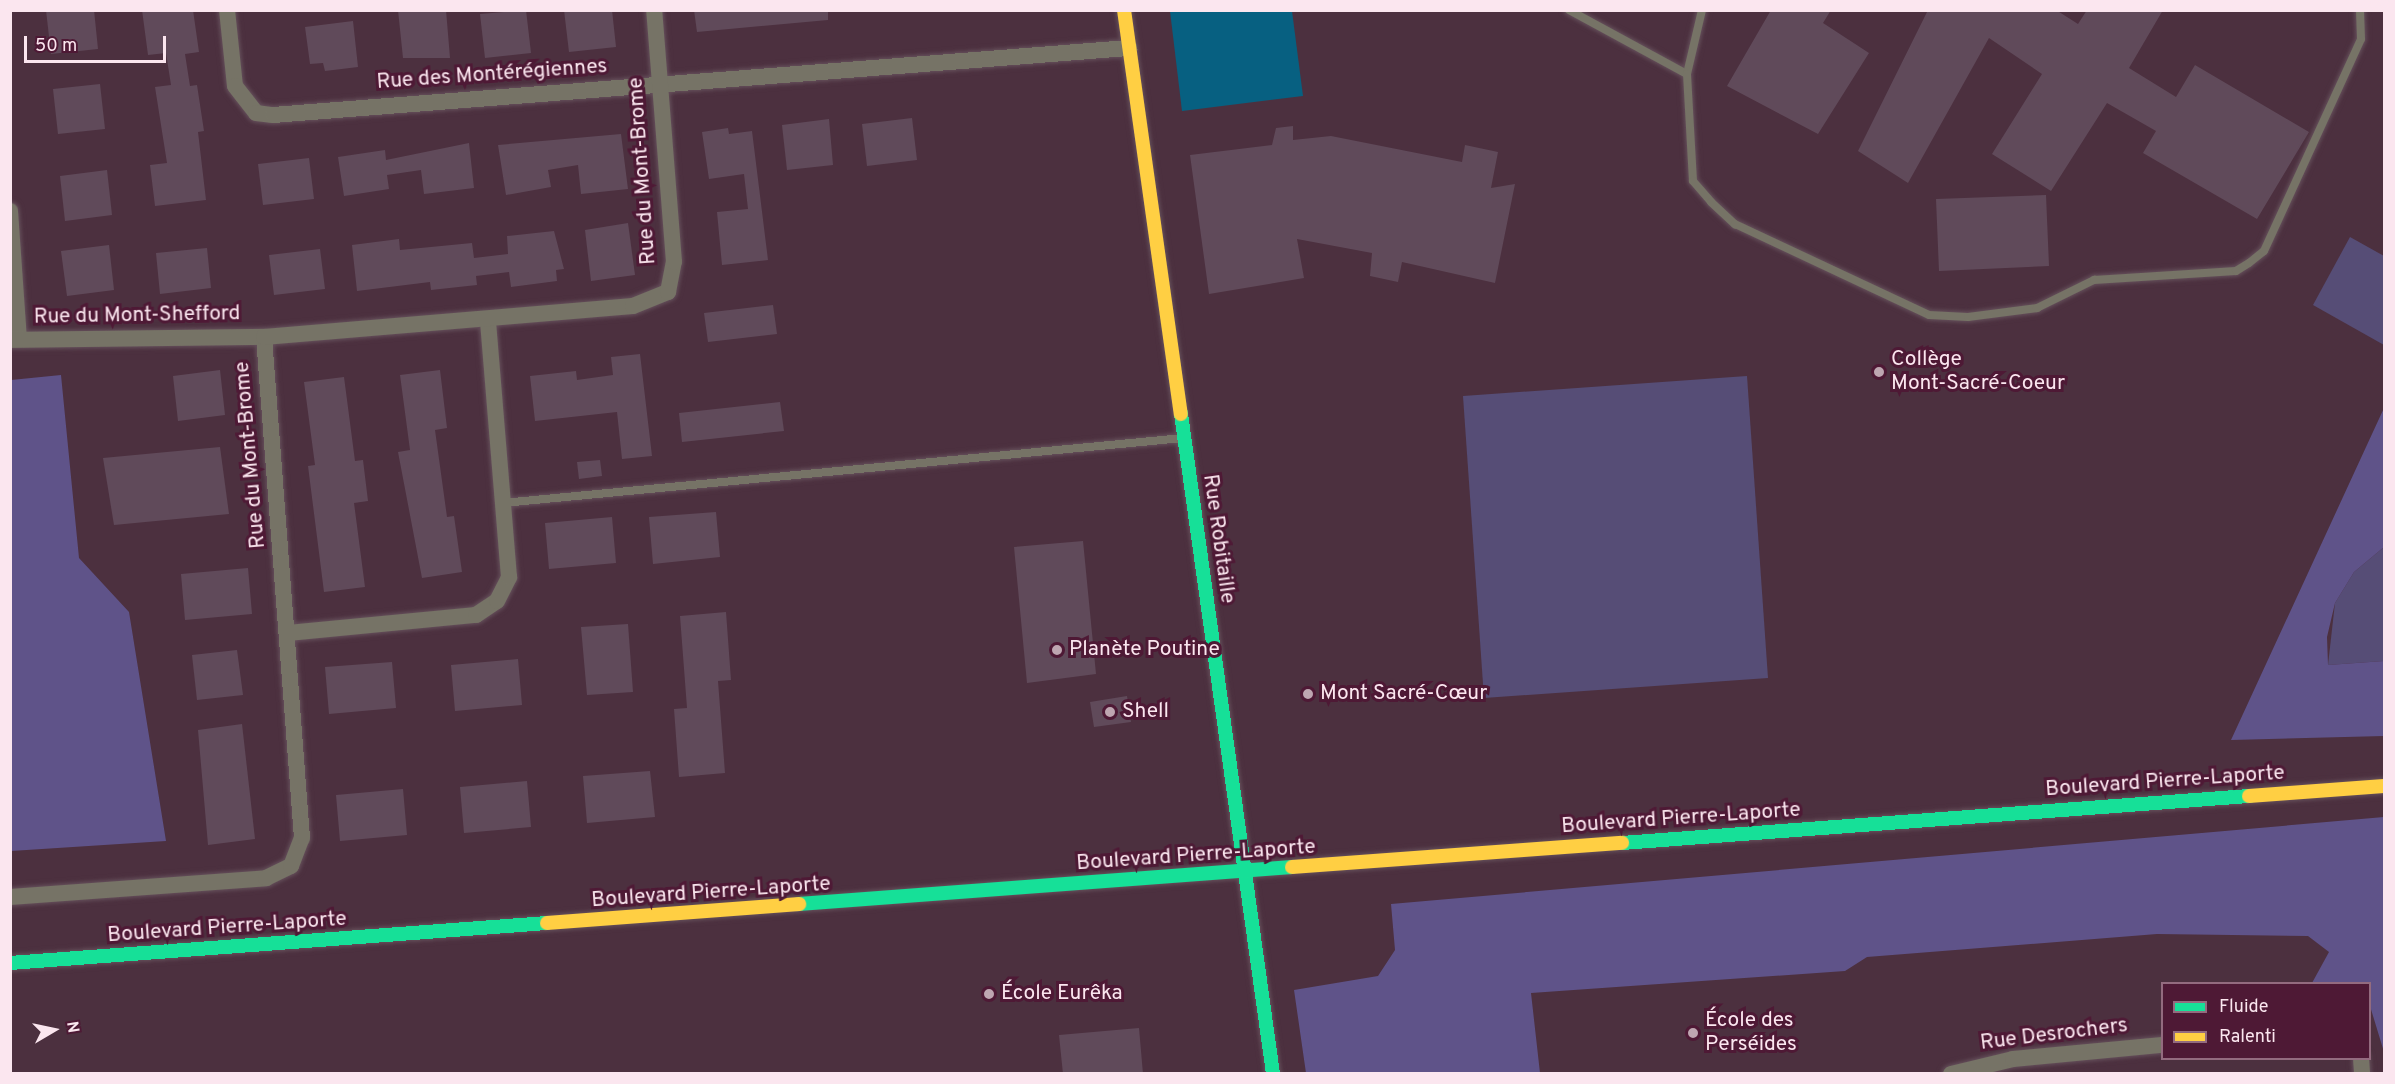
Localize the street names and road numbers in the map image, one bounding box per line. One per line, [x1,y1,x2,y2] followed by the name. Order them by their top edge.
[376,54,608,96] street label: Rue des Montérégiennes
[624,76,662,266] street label: Rue du Mont-Brome
[34,302,240,330] street label: Rue du Mont-Shefford
[230,360,272,550] street label: Rue du Mont-Brome
[1196,473,1240,605] street label: Rue Robitaille
[2045,761,2285,803] street label: Boulevard Pierre-Laporte
[1561,798,1801,840] street label: Boulevard Pierre-Laporte
[1076,835,1316,877] street label: Boulevard Pierre-Laporte
[591,872,831,914] street label: Boulevard Pierre-Laporte
[107,907,347,949] street label: Boulevard Pierre-Laporte
[1979,1013,2129,1057] street label: Rue Desrochers

